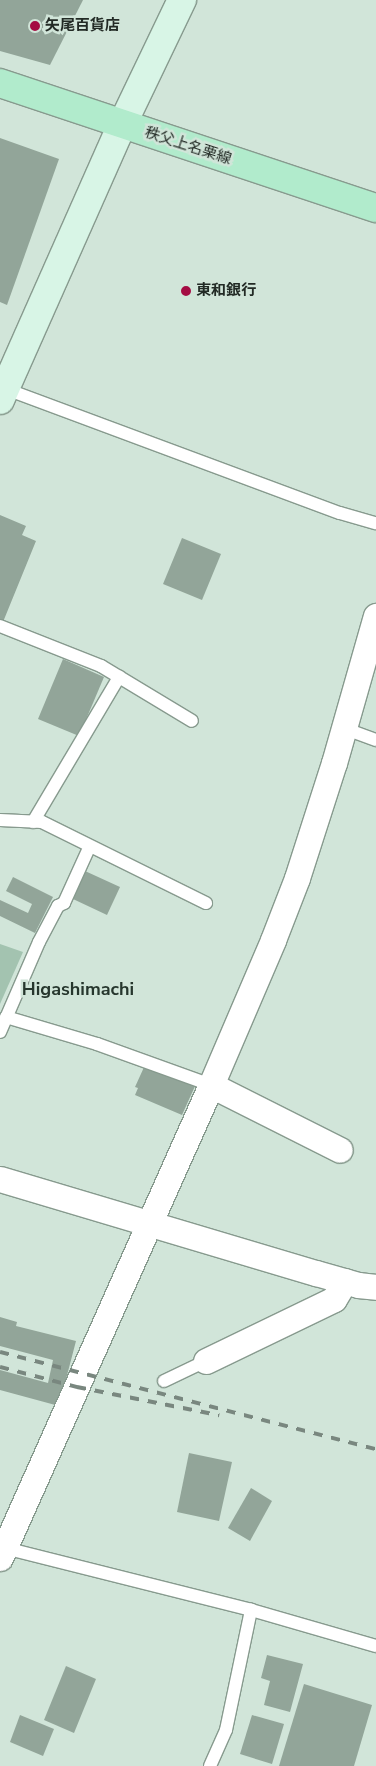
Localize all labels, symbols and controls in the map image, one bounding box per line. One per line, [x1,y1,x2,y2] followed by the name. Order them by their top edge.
[45,17,120,35] place label: 矢尾百貨店
[29,20,41,32] marker: 矢尾百貨店
[142,124,234,168] street label: 秩父上名栗線
[196,282,256,300] place label: 東和銀行
[180,285,192,297] marker: 東和銀行
[22,978,134,1000] district label: Higashimachi

